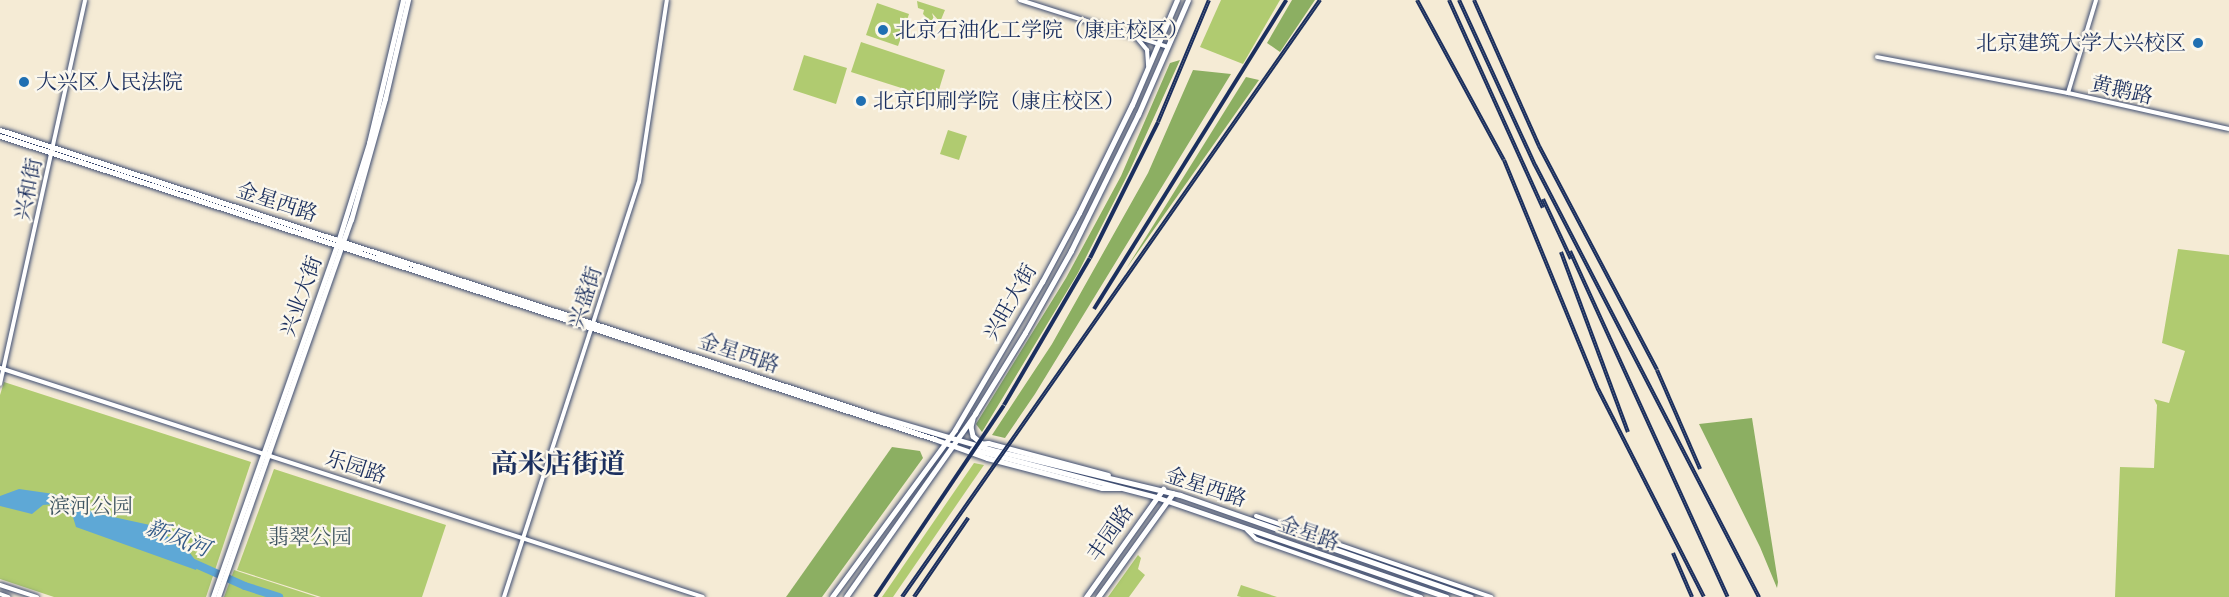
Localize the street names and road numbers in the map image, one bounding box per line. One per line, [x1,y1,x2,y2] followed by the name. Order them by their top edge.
[2088,71,2156,109] street label: 黄鹅路
[9,156,47,222] street label: 兴和街
[233,177,321,227] street label: 金星西路
[275,252,327,340] street label: 兴业大街
[978,259,1042,345] street label: 兴旺大街
[563,263,607,331] street label: 兴盛街
[695,328,783,378] street label: 金星西路
[322,445,390,489] street label: 乐园路
[1162,462,1250,512] street label: 金星西路
[1082,500,1138,566] street label: 丰园路
[1275,511,1343,555] street label: 金星路

